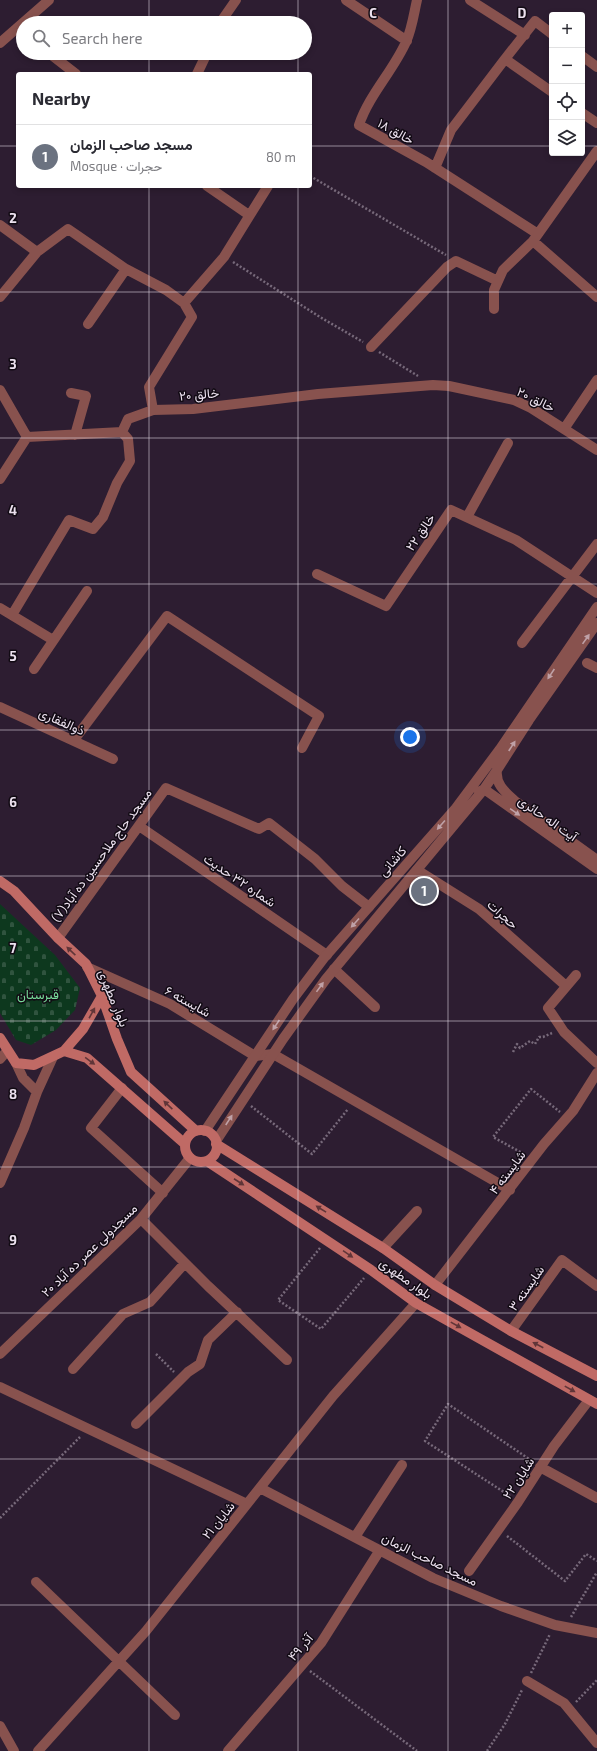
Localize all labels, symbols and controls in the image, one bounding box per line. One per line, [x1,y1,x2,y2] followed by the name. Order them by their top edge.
[369,5,377,21] text: C
[518,5,527,21] text: D
[549,12,585,156] map controls
[549,12,585,48] button: +
[16,16,312,60] search box
[30,27,52,49] icon: search
[62,29,143,47] text: Search here
[549,48,585,84] button: −
[549,84,585,120] button: locate
[32,88,90,108] text: Nearby
[375,115,417,148] street label: خالق ۱۸
[549,120,585,156] button: layers
[70,135,193,153] text: مسجد صاحب الزمان
[42,149,48,165] text: 1
[266,149,296,165] text: 80 m
[70,158,162,174] text: Mosque · حجرات
[9,210,17,226] text: 2
[9,356,17,372] text: 3
[514,383,558,416] street label: خالق ۲۰
[178,384,220,405] street label: خالق ۲۰
[9,502,17,518] text: 4
[402,510,439,554] street label: خالق ۲۲
[582,633,590,644] one-way arrow
[9,648,17,664] text: 5
[547,668,555,679] one-way arrow
[36,704,88,739] street label: ذوالفقاری
[400,727,420,747] your location
[509,740,516,752] one-way arrow
[47,785,156,926] street label: مسجد حاج ملاحسین ده آباد(۷)
[515,792,582,846] street label: آیت اله حائری
[9,794,17,810] text: 6
[510,808,521,816] one-way arrow
[437,820,446,831] one-way arrow
[374,842,410,880] street label: کاشانی
[200,850,279,911] street label: شماره ۳۲ حدیث
[411,876,437,906] pin: 1
[484,896,522,933] street label: حجرات
[351,918,360,928] one-way arrow
[10,940,17,956] text: 7
[66,946,76,955] one-way arrow
[94,967,133,1030] street label: بلوار مطهری
[162,982,214,1020] street label: شایسته ۶
[316,982,324,992] one-way arrow
[17,986,59,1003] park label: قبرستان
[89,1007,95,1019] one-way arrow
[272,1020,280,1030] one-way arrow
[84,1057,95,1065] one-way arrow
[9,1086,17,1102] text: 8
[162,1100,173,1109] one-way arrow
[225,1115,233,1126] one-way arrow
[485,1147,529,1197] street label: شایسته ۴
[234,1179,245,1186] one-way arrow
[38,1200,141,1301] street label: مسجدولی عصر ده آباد ۲۰
[316,1205,326,1213] one-way arrow
[9,1232,17,1248] text: 9
[343,1250,353,1258] one-way arrow
[376,1254,435,1303] street label: بلوار مطهری
[505,1262,547,1314] street label: شایسته ۳
[450,1322,462,1329] one-way arrow
[532,1342,543,1348] one-way arrow
[564,1386,576,1392] one-way arrow
[499,1454,538,1502] street label: شایان ۲۲
[198,1498,239,1543] street label: شایان ۲۱
[379,1529,480,1590] street label: مسجد صاحب الزمان
[284,1630,317,1664] street label: آذر ۴۹

